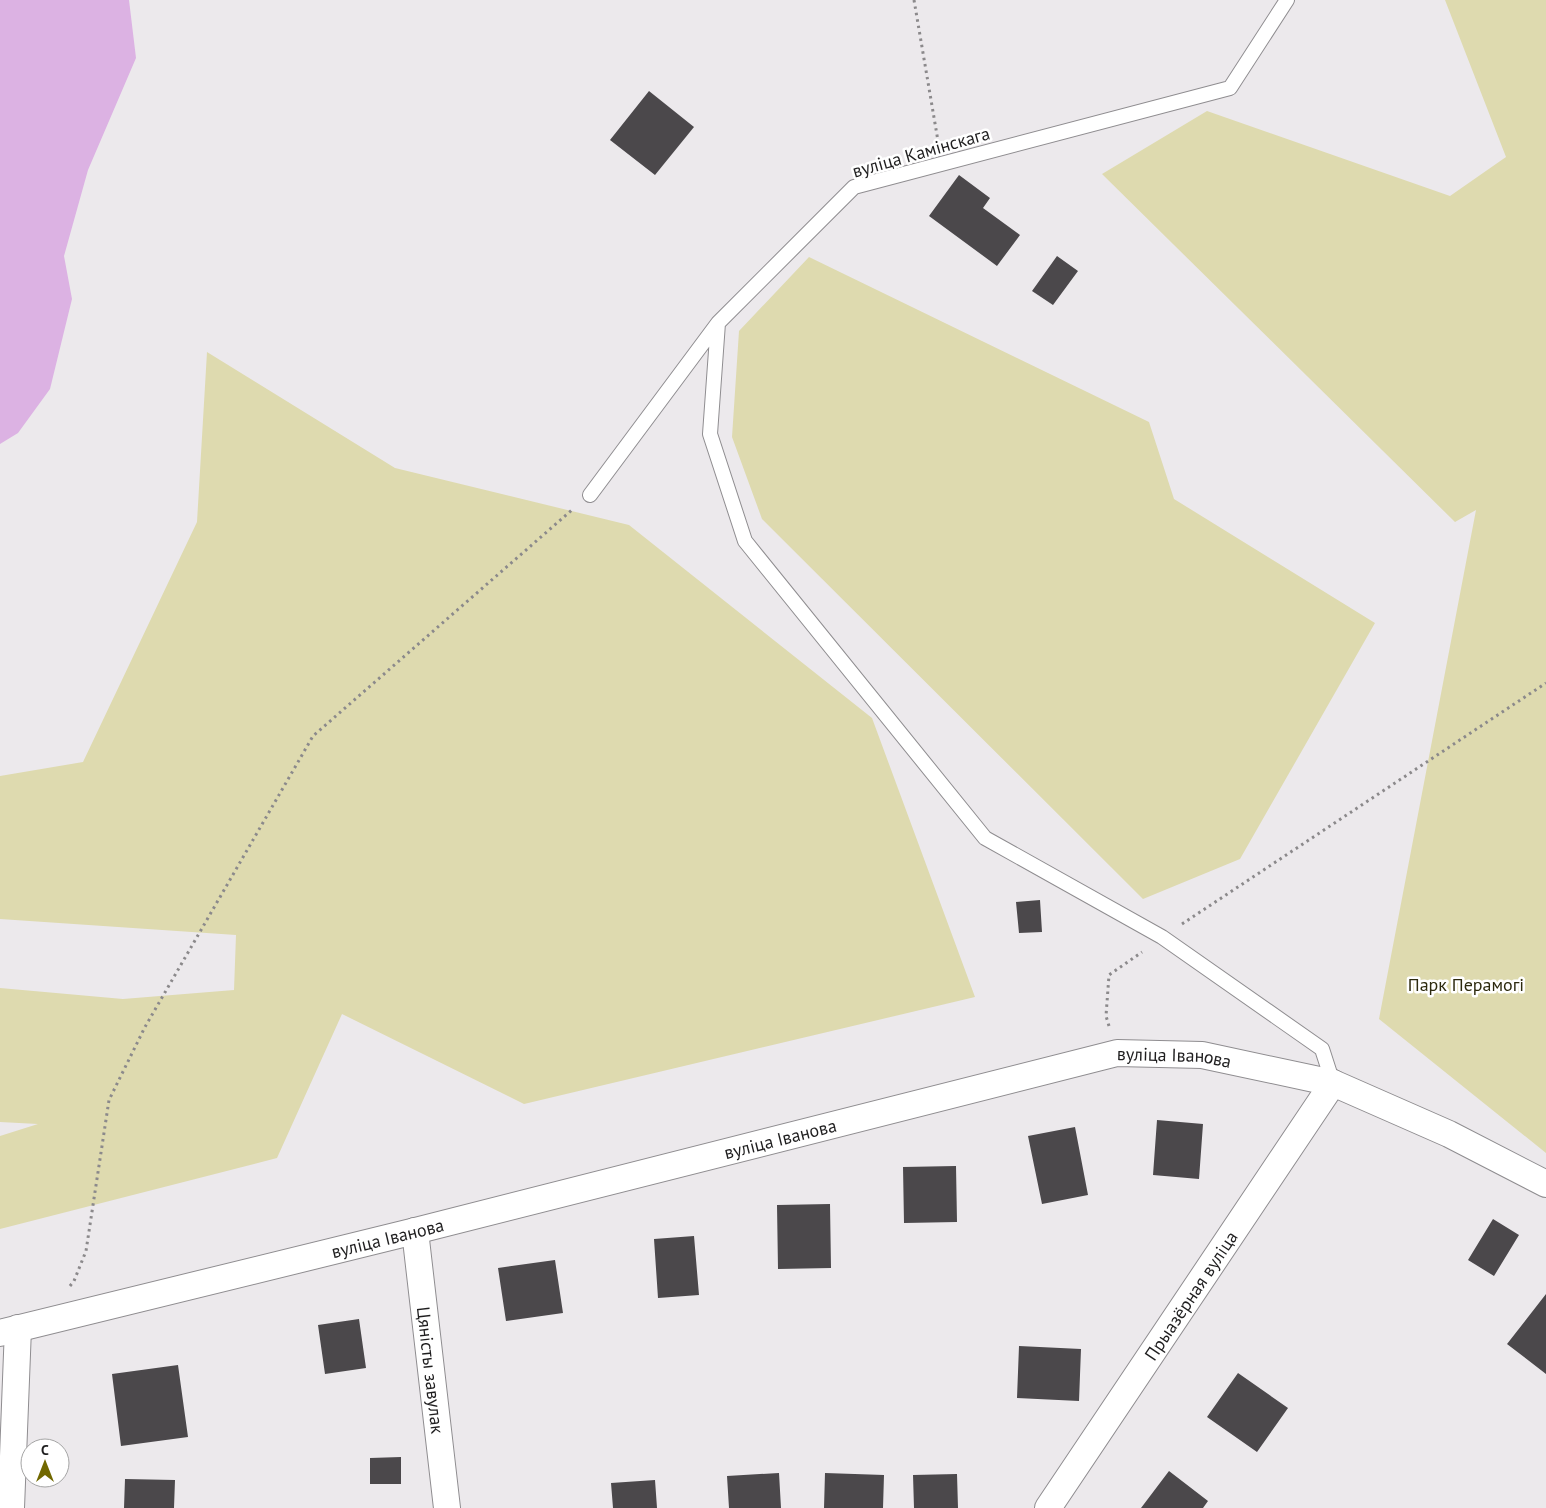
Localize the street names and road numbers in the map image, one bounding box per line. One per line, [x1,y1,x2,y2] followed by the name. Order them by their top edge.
[850,121,992,183] street label: вуліца Камінскага
[1117,1042,1234,1073] street label: вуліца Іванова
[721,1113,839,1164] street label: вуліца Іванова
[329,1213,446,1263] street label: вуліца Іванова
[1139,1226,1242,1365] street label: Прыазёрная вуліца
[412,1305,450,1435] street label: Цяністы завулак

